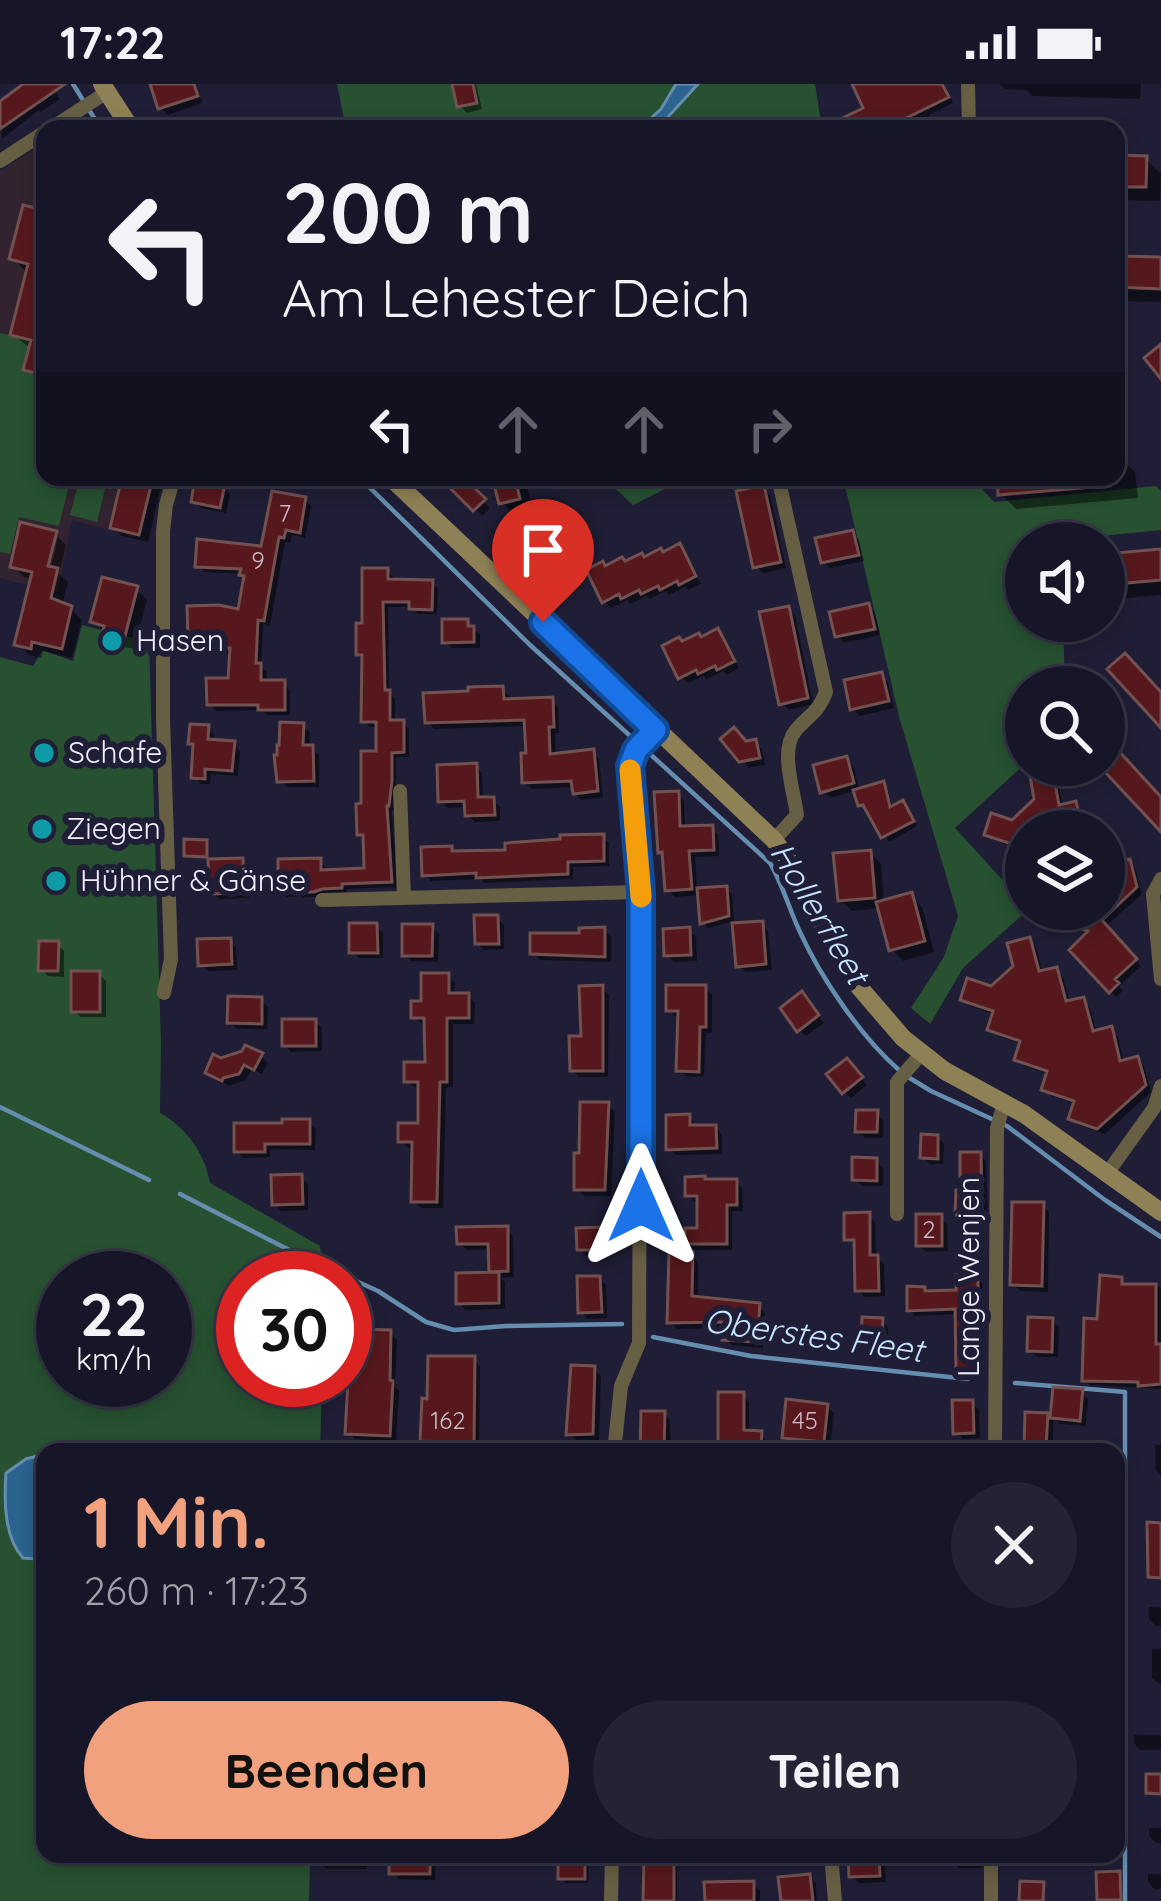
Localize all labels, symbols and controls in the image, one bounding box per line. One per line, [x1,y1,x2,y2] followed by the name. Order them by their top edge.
[60,14,166,70] text: 17:22
[282,159,534,264] text: 200 m
[84,168,240,324] icon: left
[282,263,751,331] text: Am Lehester Deich
[359,396,425,462] icon: left
[485,396,551,462] icon: ahead
[611,396,677,462] icon: ahead
[737,396,803,462] icon: right
[279,498,291,528] house number: 7
[492,499,594,622] pin
[510,517,576,583] icon: arrive
[1005,522,1125,930] map controls
[1005,522,1125,642] button: sound
[251,545,265,575] house number: 9
[136,621,224,659] place label: Hasen
[99,628,125,654] marker: Hasen
[1005,666,1125,786] button: search
[68,733,162,771] place label: Schafe
[31,740,57,766] marker: Schafe
[66,809,161,847] place label: Ziegen
[1005,810,1125,930] button: layers
[29,816,55,842] marker: Ziegen
[762,835,881,994] water label: Hollerfleet
[80,861,306,899] place label: Hühner & Gänse
[43,868,69,894] marker: Hühner & Gänse
[578,1143,704,1269] position arrow
[949,1177,987,1377] street label: Lange Wenjen
[922,1214,936,1244] house number: 2
[216,1251,372,1407] speed limit sign: 30
[80,1276,148,1351] text: 22
[702,1299,930,1371] water label: Oberstes Fleet
[76,1340,152,1378] text: km/h
[430,1405,466,1435] house number: 162
[792,1405,818,1435] house number: 45
[84,1476,269,1566] text: 1 Min.
[951,1482,1077,1608] button: close
[84,1566,309,1615] text: 260 m · 17:23
[84,1701,569,1839] button: Beenden
[593,1701,1077,1839] button: Teilen

